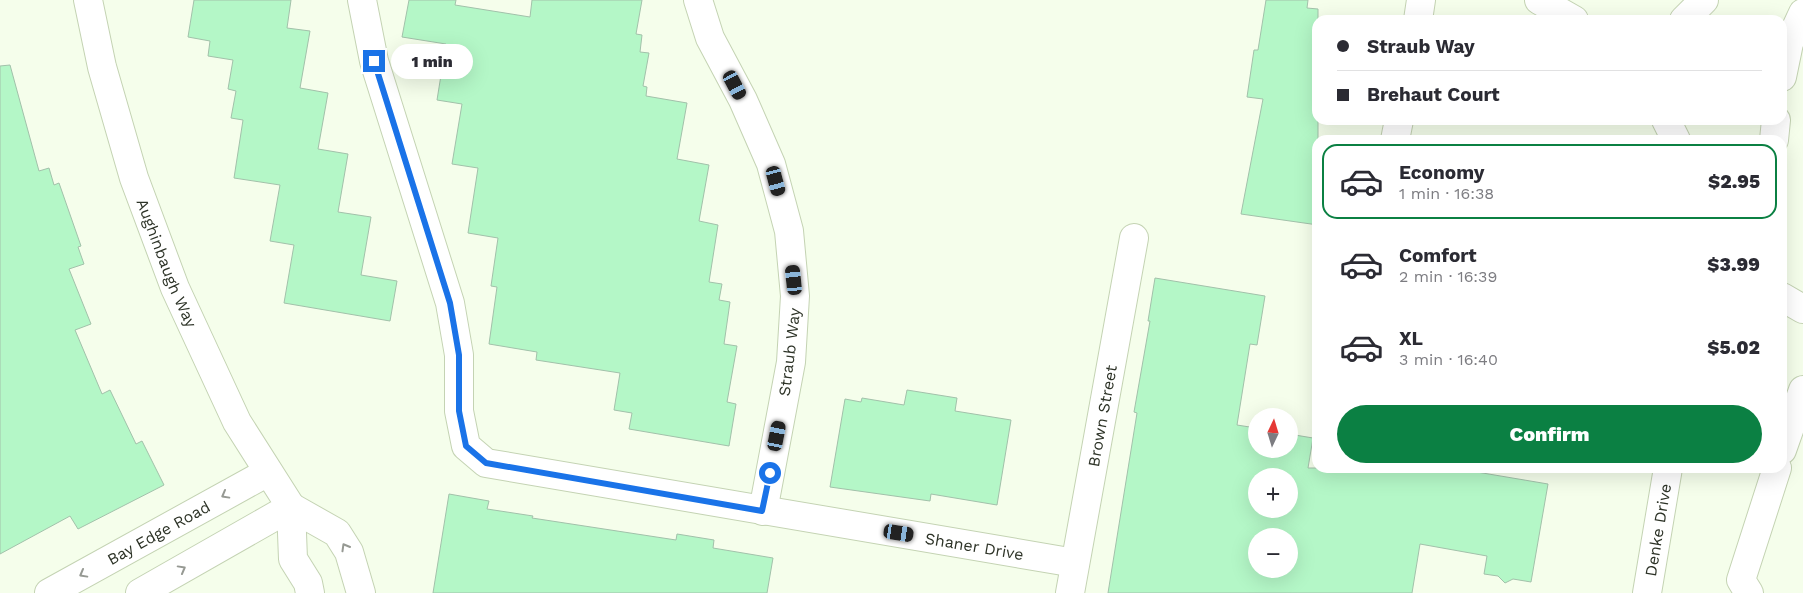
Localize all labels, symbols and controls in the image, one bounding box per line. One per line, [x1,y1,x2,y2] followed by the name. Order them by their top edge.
[1367,35,1475,58] text: Straub Way
[392,44,474,78] callout: 1 min
[363,50,385,72] route end
[411,52,453,71] text: 1 min
[721,68,748,102] car
[1367,83,1500,106] text: Brehaut Court
[1339,159,1384,204] icon: car
[1399,161,1484,184] text: Economy
[764,165,787,197] car
[1708,170,1760,193] text: $2.95
[1399,184,1494,203] text: 1 min · 16:38
[133,196,201,331] street label: Aughinbaugh Way
[1339,242,1384,287] icon: car
[1399,244,1477,267] text: Comfort
[1707,253,1760,276] text: $3.99
[784,264,803,296] car
[1399,267,1497,286] text: 2 min · 16:39
[775,306,804,397] street label: Straub Way
[1339,325,1384,370] icon: car
[1399,327,1423,350] text: XL
[1707,336,1760,359] text: $5.02
[1399,350,1498,369] text: 3 min · 16:40
[1084,363,1121,468] street label: Brown Street
[1337,405,1762,463] button: Confirm
[1248,408,1298,458] north arrow
[1248,408,1298,578] map controls
[766,420,787,452] car
[759,462,781,484] route start
[1248,468,1298,518] button: +
[1641,482,1675,578] street label: Denke Drive
[222,489,231,499] one-way arrow
[104,497,213,569] street label: Bay Edge Road
[883,523,914,543] car
[1248,528,1298,578] button: −
[924,529,1025,564] street label: Shaner Drive
[342,544,352,553] one-way arrow
[177,566,186,576] one-way arrow
[80,568,89,578] one-way arrow

